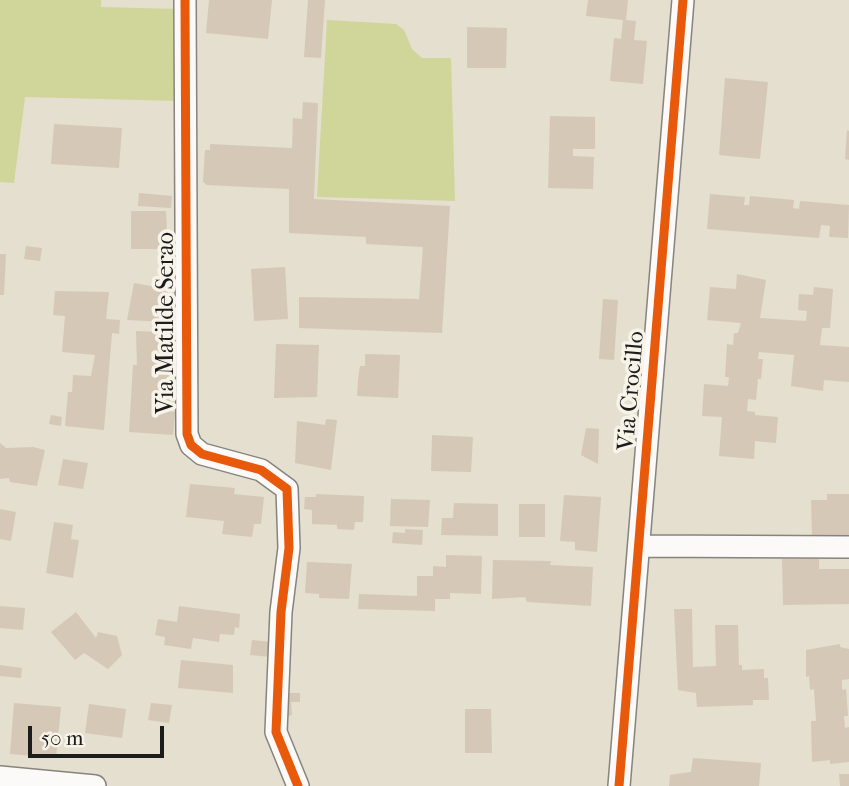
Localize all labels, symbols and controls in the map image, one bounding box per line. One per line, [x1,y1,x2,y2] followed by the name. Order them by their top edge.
[153,232,181,414] street label: Via Matilde Serao
[612,330,652,452] street label: Via Crocillo
[32,712,168,756] scale bar
[41,726,84,750] text: 50 m

